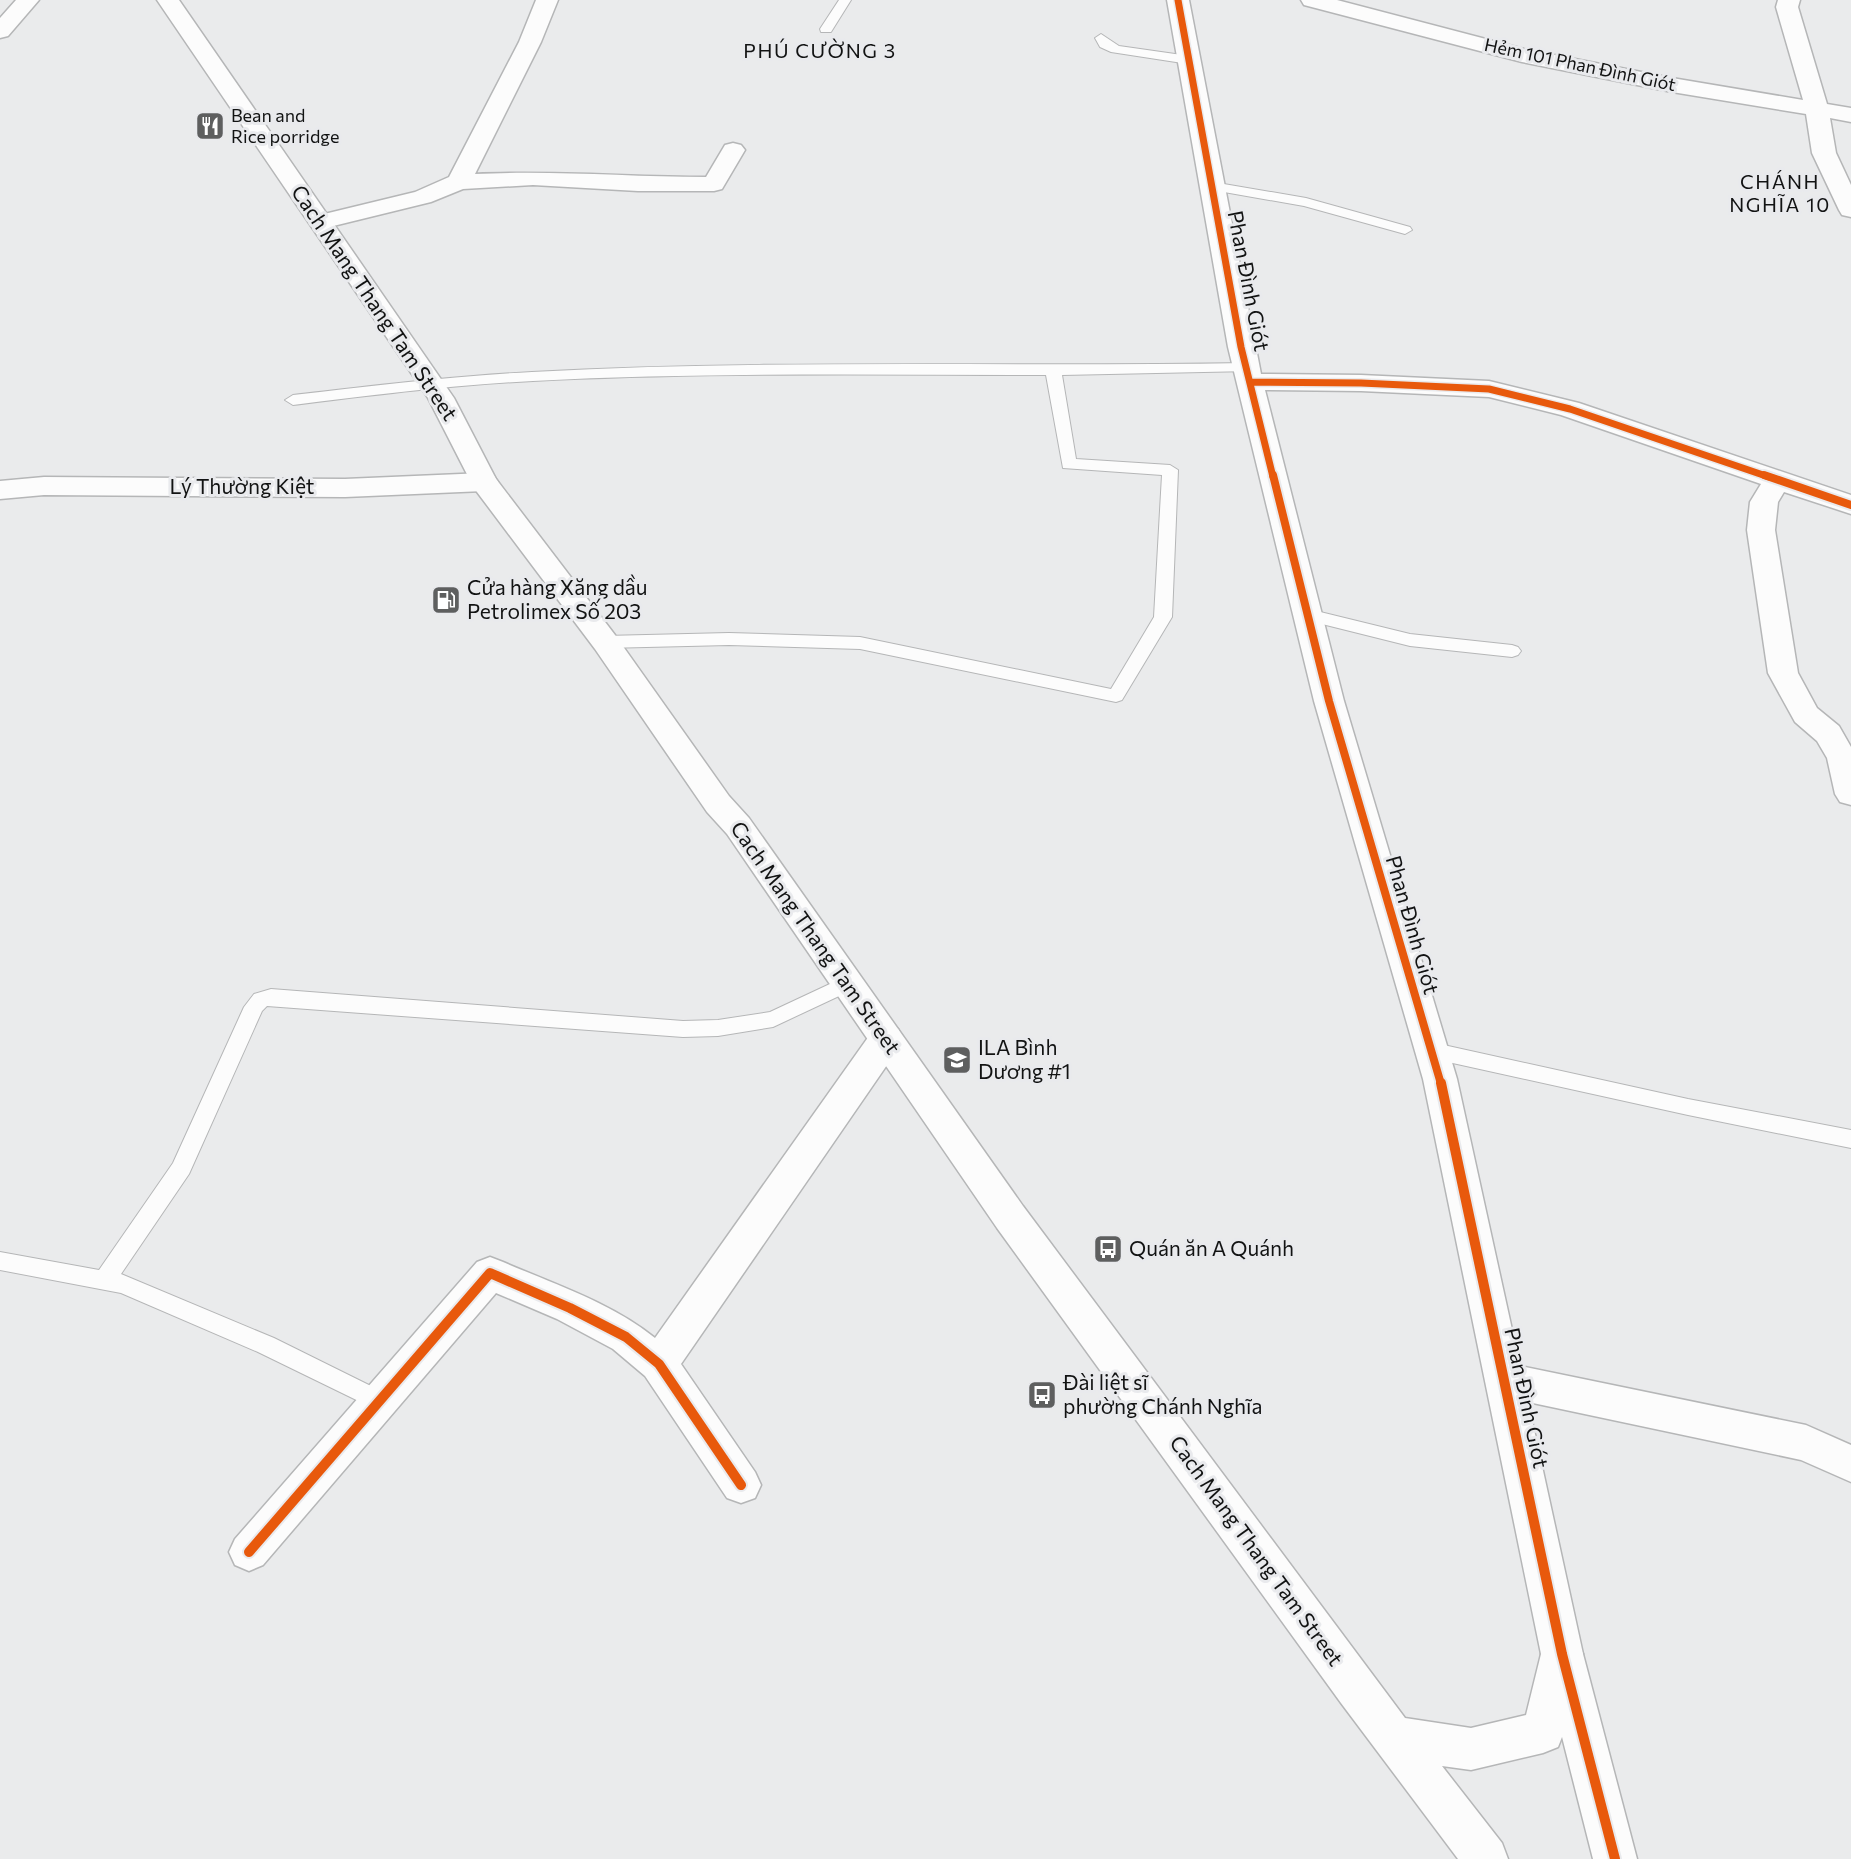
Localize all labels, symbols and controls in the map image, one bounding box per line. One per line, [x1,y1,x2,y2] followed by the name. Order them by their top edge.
[1482,33,1678,95] street label: Hẻm 101 Phan Đình Giót
[743,38,897,62] district label: PHÚ CƯỜNG 3
[231,104,339,147] place label: Bean and Rice porridge
[194,110,226,142] restaurant icon: Bean and Rice porridge
[1729,169,1831,216] district label: CHÁNH NGHĨA 10
[287,180,463,425] street label: Cach Mang Thang Tam Street
[1224,208,1275,353] street label: Phan Đình Giót
[170,473,314,498] street label: Lý Thường Kiệt
[467,574,647,623] place label: Cửa hàng Xăng dầu Petrolimex Số 203
[430,584,462,616] fuel station icon: Cửa hàng Xăng dầu Petrolimex Số 203
[726,816,906,1058] street label: Cach Mang Thang Tam Street
[1382,852,1445,997] street label: Phan Đình Giót
[978,1034,1071,1083] place label: ILA Bình Dương #1
[941,1044,973,1076] school or university icon: ILA Bình Dương #1
[1092,1233,1124,1265] bus stop icon: Quán ăn A Quánh
[1129,1235,1294,1260] place label: Quán ăn A Quánh
[1500,1325,1555,1470] street label: Phan Đình Giót
[1062,1369,1263,1418] place label: Đài liệt sĩ phường Chánh Nghĩa
[1026,1379,1058,1411] bus stop icon: Đài liệt sĩ phường Chánh Nghĩa
[1165,1430,1349,1670] street label: Cach Mang Thang Tam Street

